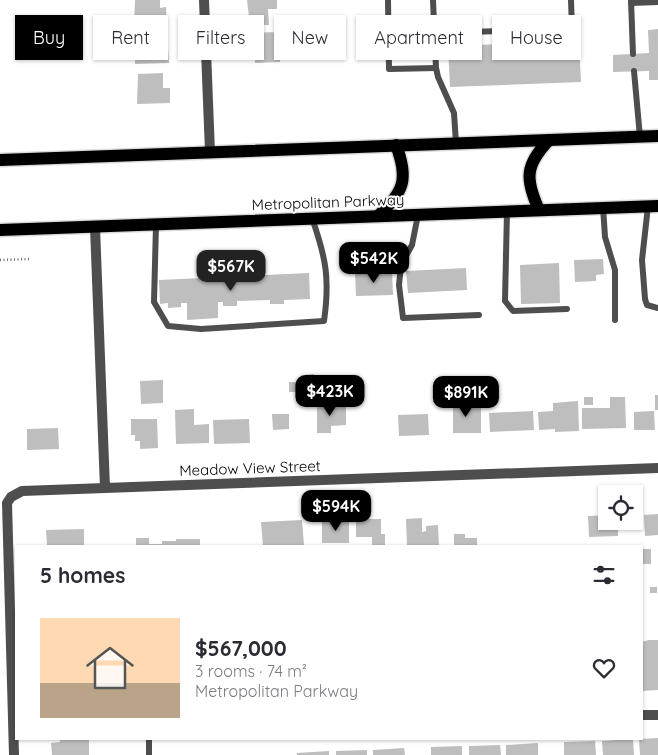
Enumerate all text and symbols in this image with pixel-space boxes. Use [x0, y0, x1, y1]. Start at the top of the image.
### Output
chip: Buy [15, 15, 83, 60]
chip: Rent [93, 15, 168, 60]
chip: Filters [178, 15, 264, 60]
chip: New [274, 15, 346, 60]
chip: Apartment [356, 15, 482, 60]
chip: House [492, 15, 581, 60]
street label: Metropolitan Parkway [251, 190, 405, 214]
pin: $542K [339, 242, 409, 284]
text: $542K [350, 248, 398, 268]
pin: $567K [196, 250, 266, 292]
text: $567K [208, 256, 254, 276]
pin: $423K [295, 374, 365, 417]
pin: $891K [431, 376, 501, 418]
text: $423K [306, 381, 354, 401]
text: $891K [444, 382, 488, 402]
street label: Meadow View Street [179, 456, 321, 480]
map controls [598, 485, 643, 530]
button: locate [598, 485, 643, 530]
pin: $594K [301, 490, 371, 532]
text: $594K [312, 496, 360, 516]
icon: filters [590, 561, 618, 589]
text: 5 homes [40, 562, 125, 588]
text: $567,000 [195, 635, 287, 661]
icon: home [80, 638, 140, 698]
icon: heart [590, 654, 618, 682]
text: 3 rooms · 74 m² [195, 661, 307, 681]
text: Metropolitan Parkway [195, 681, 358, 701]

